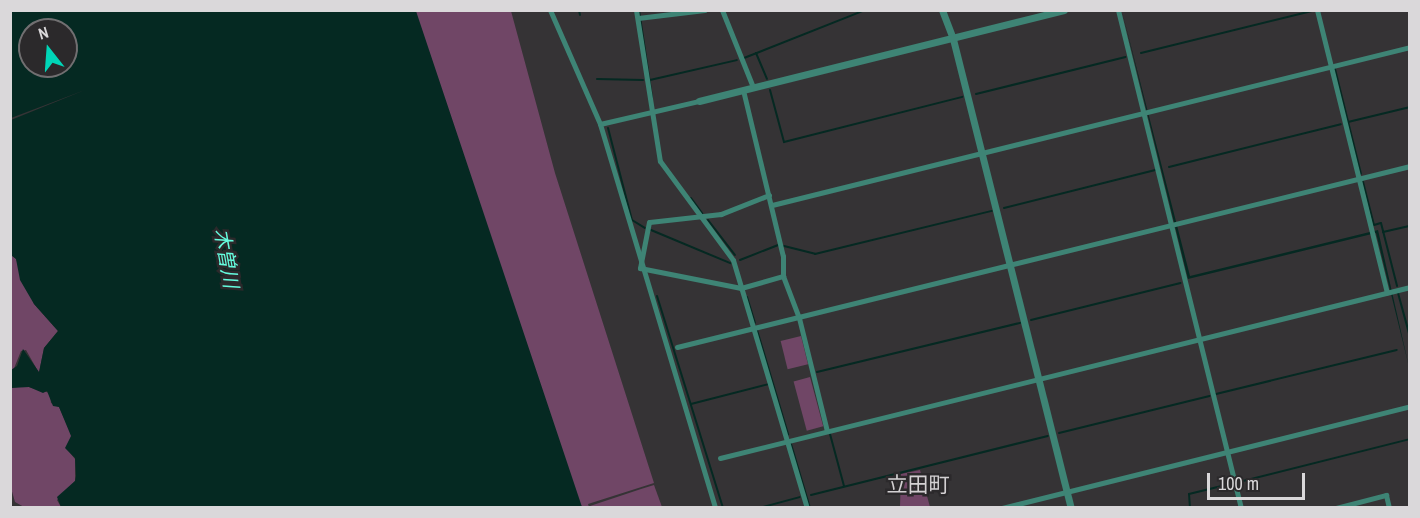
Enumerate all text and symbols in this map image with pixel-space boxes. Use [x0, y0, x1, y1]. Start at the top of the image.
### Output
north arrow [18, 18, 78, 78]
text: N [36, 21, 51, 45]
water label: 木曽川 [210, 226, 244, 290]
scale bar [1210, 461, 1308, 499]
text: 100 m [1218, 471, 1259, 496]
district label: 立田町 [887, 472, 949, 498]

